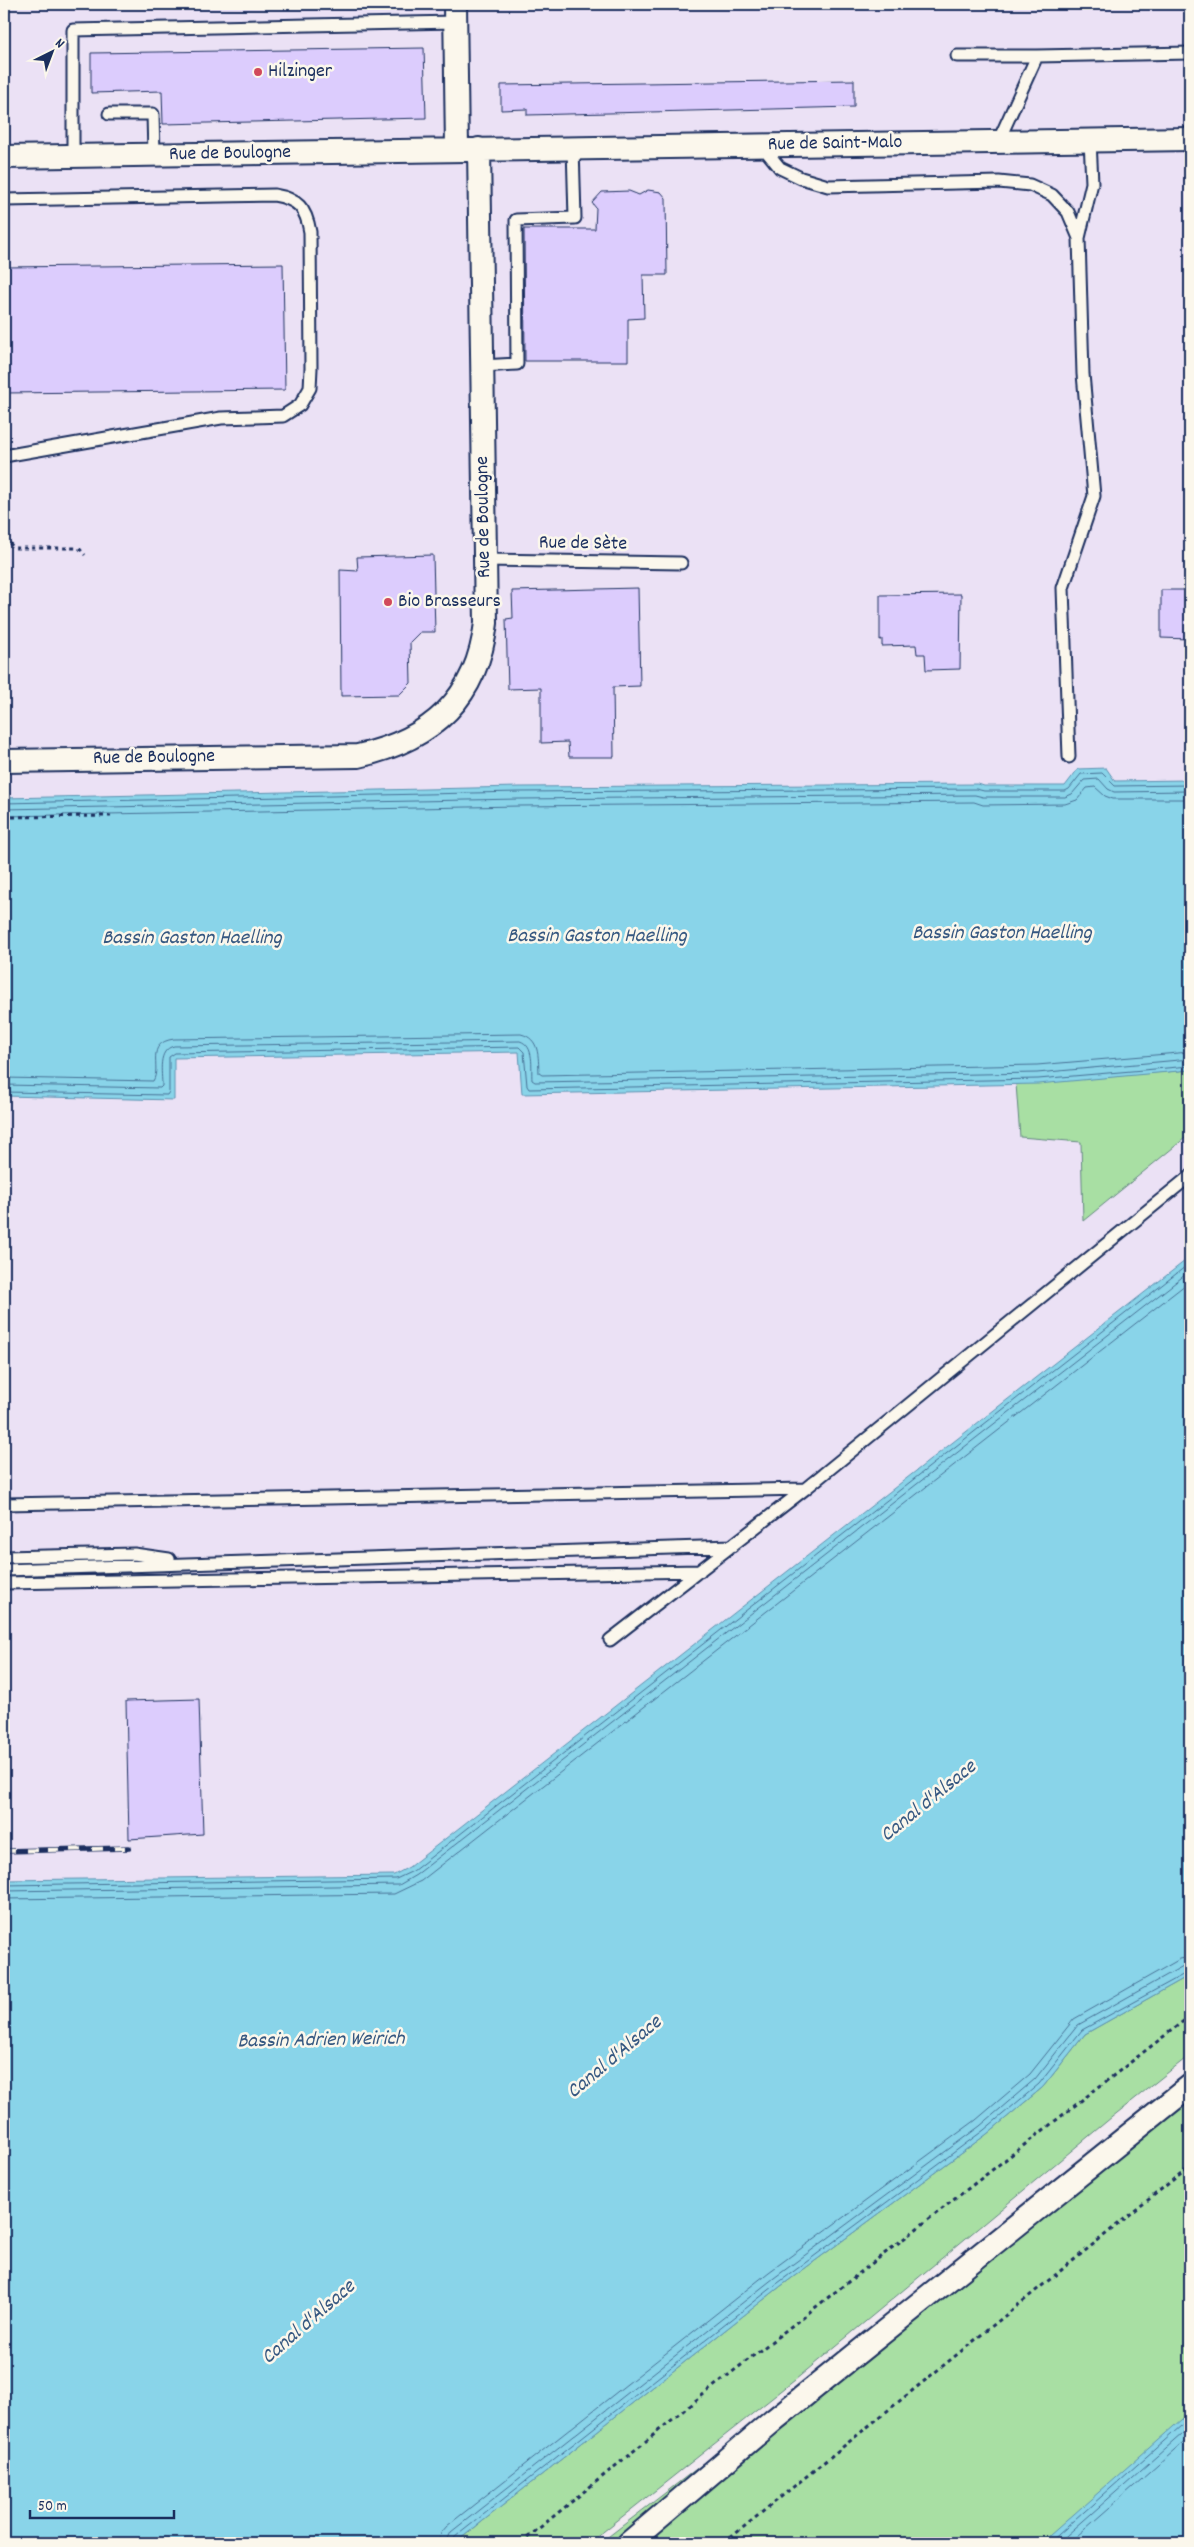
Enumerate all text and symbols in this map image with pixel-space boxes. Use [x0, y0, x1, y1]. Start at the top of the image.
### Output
north arrow [28, 28, 78, 78]
text: N [50, 34, 69, 54]
place label: Hilzinger [268, 58, 333, 86]
marker: Hilzinger [252, 66, 264, 78]
street label: Rue de Saint-Malo [767, 129, 903, 159]
street label: Rue de Boulogne [169, 139, 291, 169]
street label: Rue de Boulogne [469, 456, 499, 578]
street label: Rue de Sète [539, 529, 627, 559]
place label: Bio Brasseurs [398, 588, 501, 616]
marker: Bio Brasseurs [382, 596, 394, 608]
street label: Rue de Boulogne [93, 743, 215, 773]
water label: Bassin Gaston Haelling [912, 919, 1092, 949]
water label: Bassin Gaston Haelling [507, 922, 687, 952]
water label: Bassin Gaston Haelling [102, 924, 282, 954]
water label: Canal d'Alsace [874, 1753, 985, 1850]
water label: Canal d'Alsace [561, 2008, 671, 2107]
water label: Bassin Adrien Weirich [237, 2025, 406, 2057]
water label: Canal d'Alsace [255, 2272, 364, 2373]
scale bar [30, 2487, 174, 2519]
text: 50 m [38, 2496, 67, 2518]

